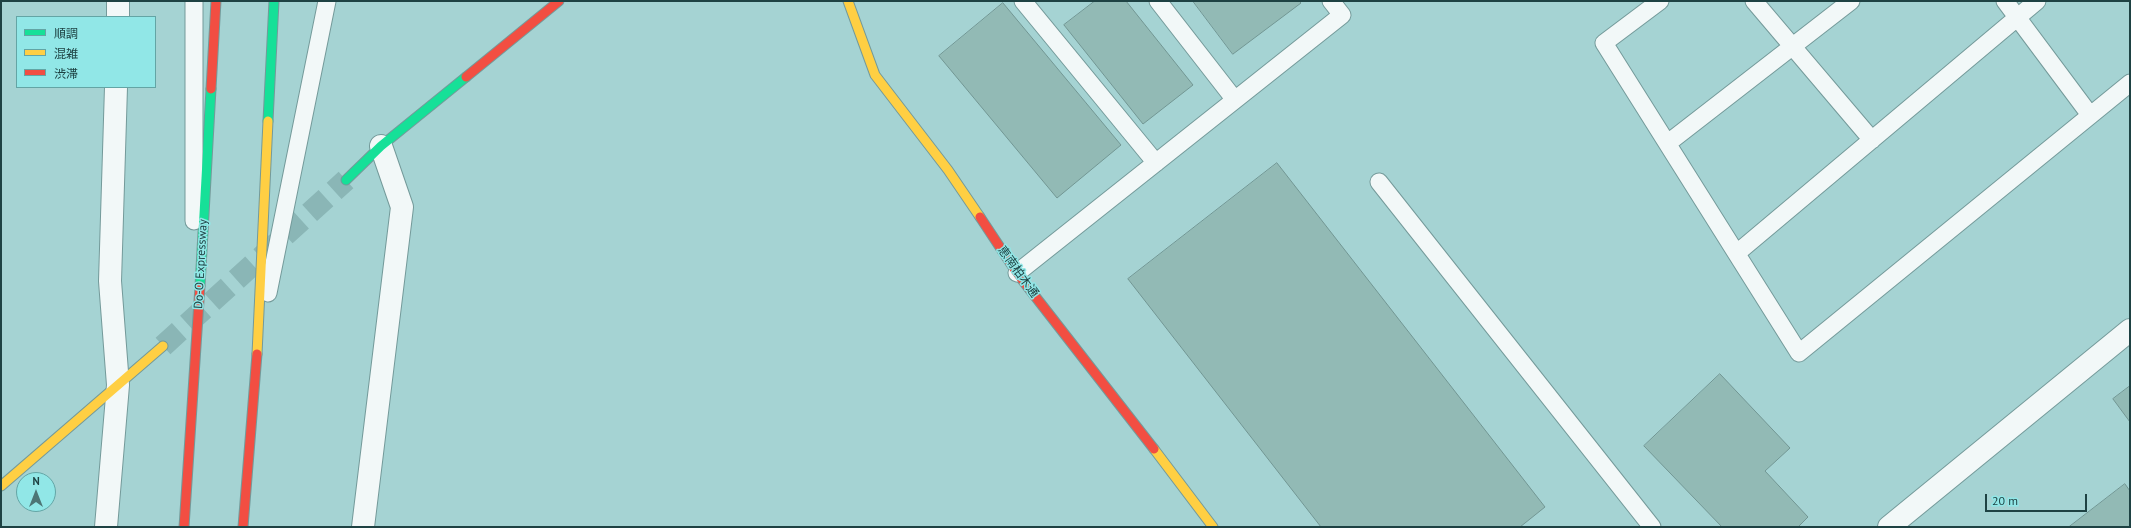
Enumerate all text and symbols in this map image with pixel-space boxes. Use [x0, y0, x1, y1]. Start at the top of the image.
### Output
legend [16, 16, 156, 88]
text: 順調 [54, 26, 78, 41]
text: 混雑 [54, 46, 78, 61]
text: 渋滞 [54, 66, 78, 81]
street label: Do-O Expressway [191, 219, 211, 309]
street label: 恵南柏木通 [995, 243, 1041, 301]
north arrow [16, 472, 56, 512]
text: N [32, 474, 40, 488]
scale bar [1987, 486, 2089, 512]
text: 20 m [1992, 493, 2018, 508]

